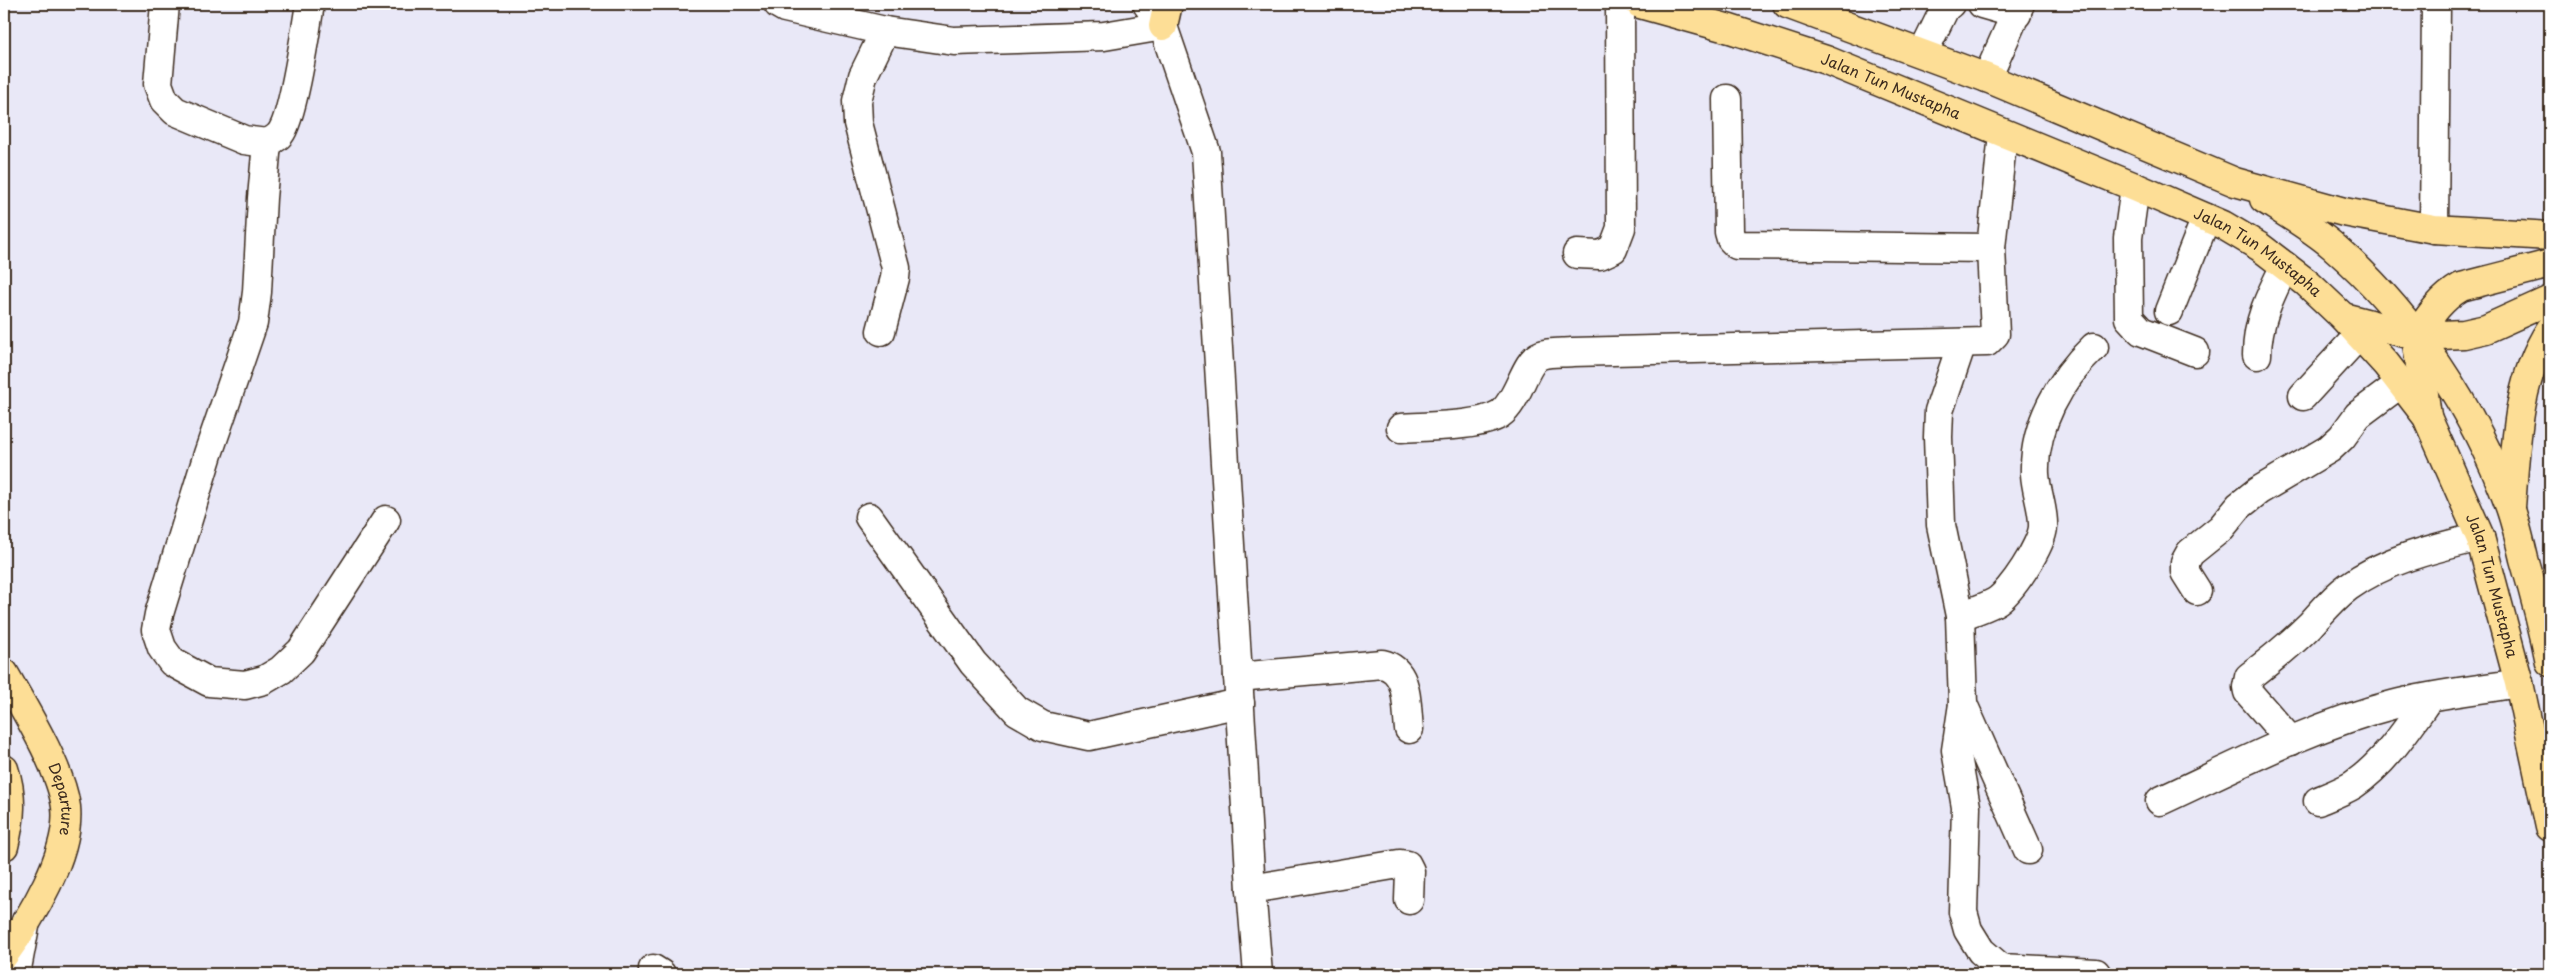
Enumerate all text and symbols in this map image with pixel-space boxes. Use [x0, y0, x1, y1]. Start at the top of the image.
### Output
street label: Jalan Tun Mustapha [1818, 46, 1965, 124]
street label: Jalan Tun Mustapha [2191, 201, 2328, 302]
street label: Jalan Tun Mustapha [2461, 509, 2525, 661]
street label: Departure [43, 759, 79, 838]

